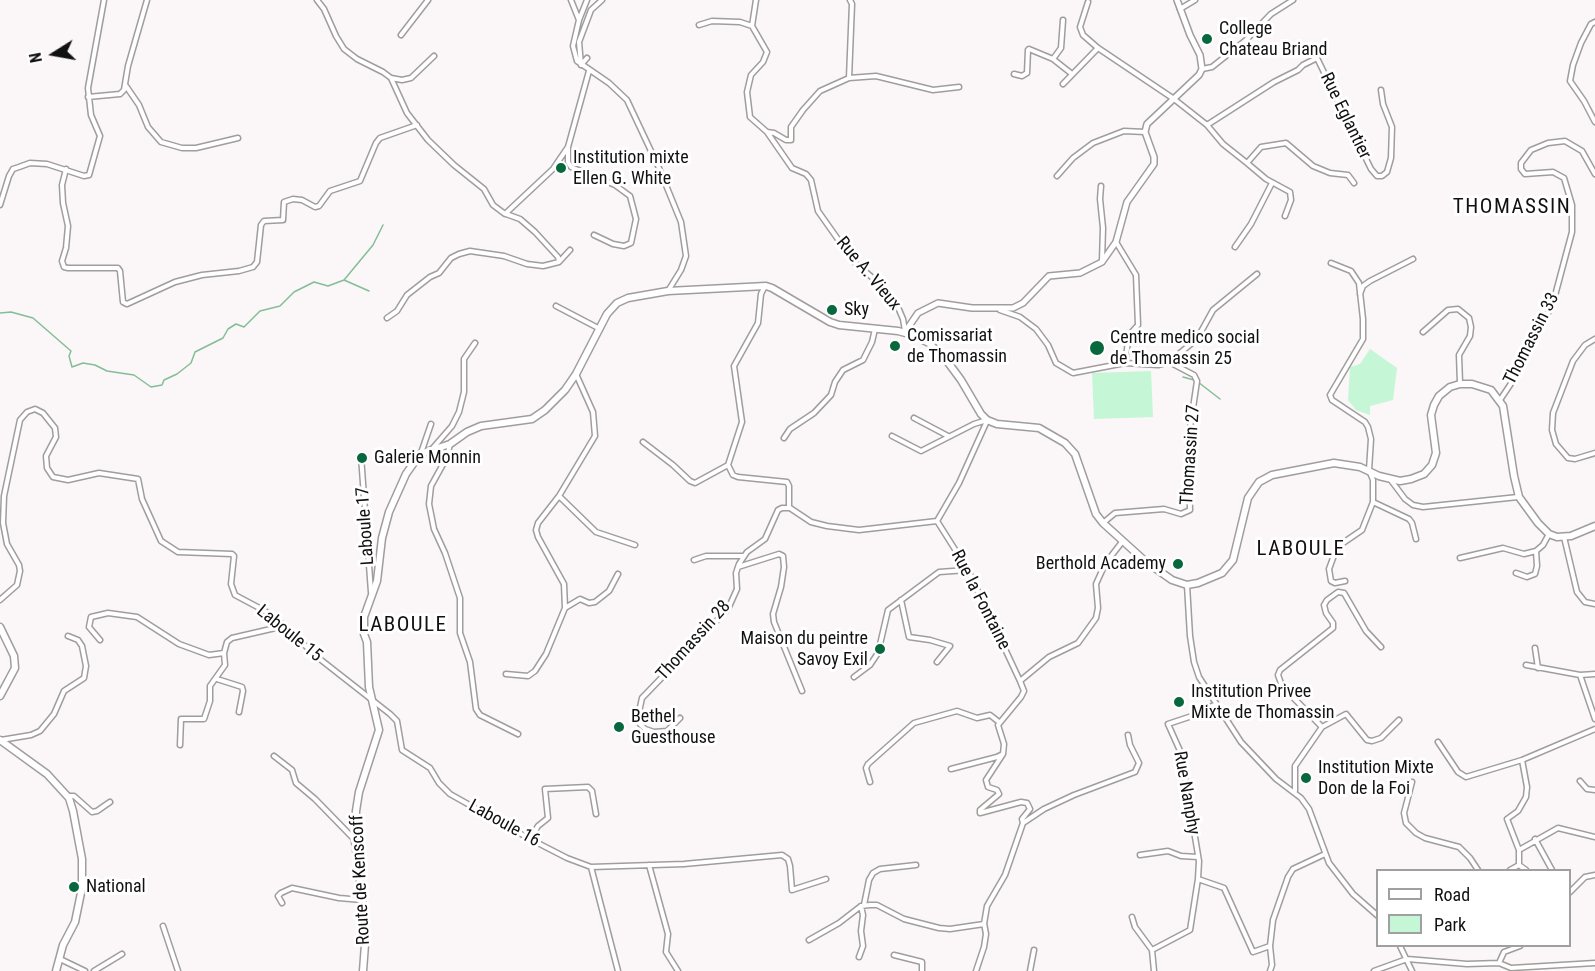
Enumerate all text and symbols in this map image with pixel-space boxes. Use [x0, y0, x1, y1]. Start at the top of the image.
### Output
place label: College Chateau Briand [1219, 18, 1327, 60]
north arrow [24, 24, 84, 84]
marker: College Chateau Briand [1200, 32, 1214, 46]
text: N [26, 51, 46, 64]
street label: Rue Eglantier [1315, 69, 1375, 163]
place label: Institution mixte Ellen G. White [573, 147, 689, 190]
marker: Institution mixte Ellen G. White [554, 161, 568, 175]
district label: THOMASSIN [1453, 195, 1571, 221]
street label: Rue A. Vieux [831, 233, 905, 315]
street label: Thomassin 33 [1500, 289, 1564, 389]
place label: Sky [844, 299, 869, 321]
marker: Sky [825, 303, 839, 317]
place label: Comissariat de Thomassin [907, 325, 1007, 368]
place label: Centre medico social de Thomassin 25 [1110, 327, 1260, 370]
marker: Comissariat de Thomassin [888, 339, 902, 353]
marker: Centre medico social de Thomassin 25 [1088, 339, 1106, 357]
street label: Thomassin 27 [1177, 404, 1205, 506]
place label: Galerie Monnin [374, 447, 481, 469]
marker: Galerie Monnin [355, 451, 369, 465]
street label: Laboule 17 [352, 486, 380, 566]
district label: LABOULE [1256, 537, 1346, 563]
street label: Rue la Fontaine [946, 546, 1014, 654]
place label: Berthold Academy [1036, 553, 1166, 575]
marker: Berthold Academy [1171, 557, 1185, 571]
street label: Thomassin 28 [652, 596, 736, 686]
street label: Laboule 15 [252, 601, 326, 667]
district label: LABOULE [358, 613, 448, 639]
place label: Maison du peintre Savoy Exil [741, 628, 868, 670]
marker: Maison du peintre Savoy Exil [873, 642, 887, 656]
place label: Institution Privee Mixte de Thomassin [1191, 681, 1335, 724]
marker: Institution Privee Mixte de Thomassin [1172, 695, 1186, 709]
place label: Bethel Guesthouse [631, 706, 715, 748]
marker: Bethel Guesthouse [612, 720, 626, 734]
street label: Rue Nanphy [1168, 750, 1204, 836]
place label: Institution Mixte Don de la Foi [1318, 757, 1434, 800]
marker: Institution Mixte Don de la Foi [1299, 771, 1313, 785]
street label: Laboule 16 [465, 796, 543, 852]
street label: Route de Kenscoff [347, 814, 375, 946]
legend [1376, 869, 1571, 947]
place label: National [86, 876, 146, 898]
marker: National [67, 880, 81, 894]
text: Road [1434, 884, 1470, 905]
text: Park [1434, 914, 1466, 935]

